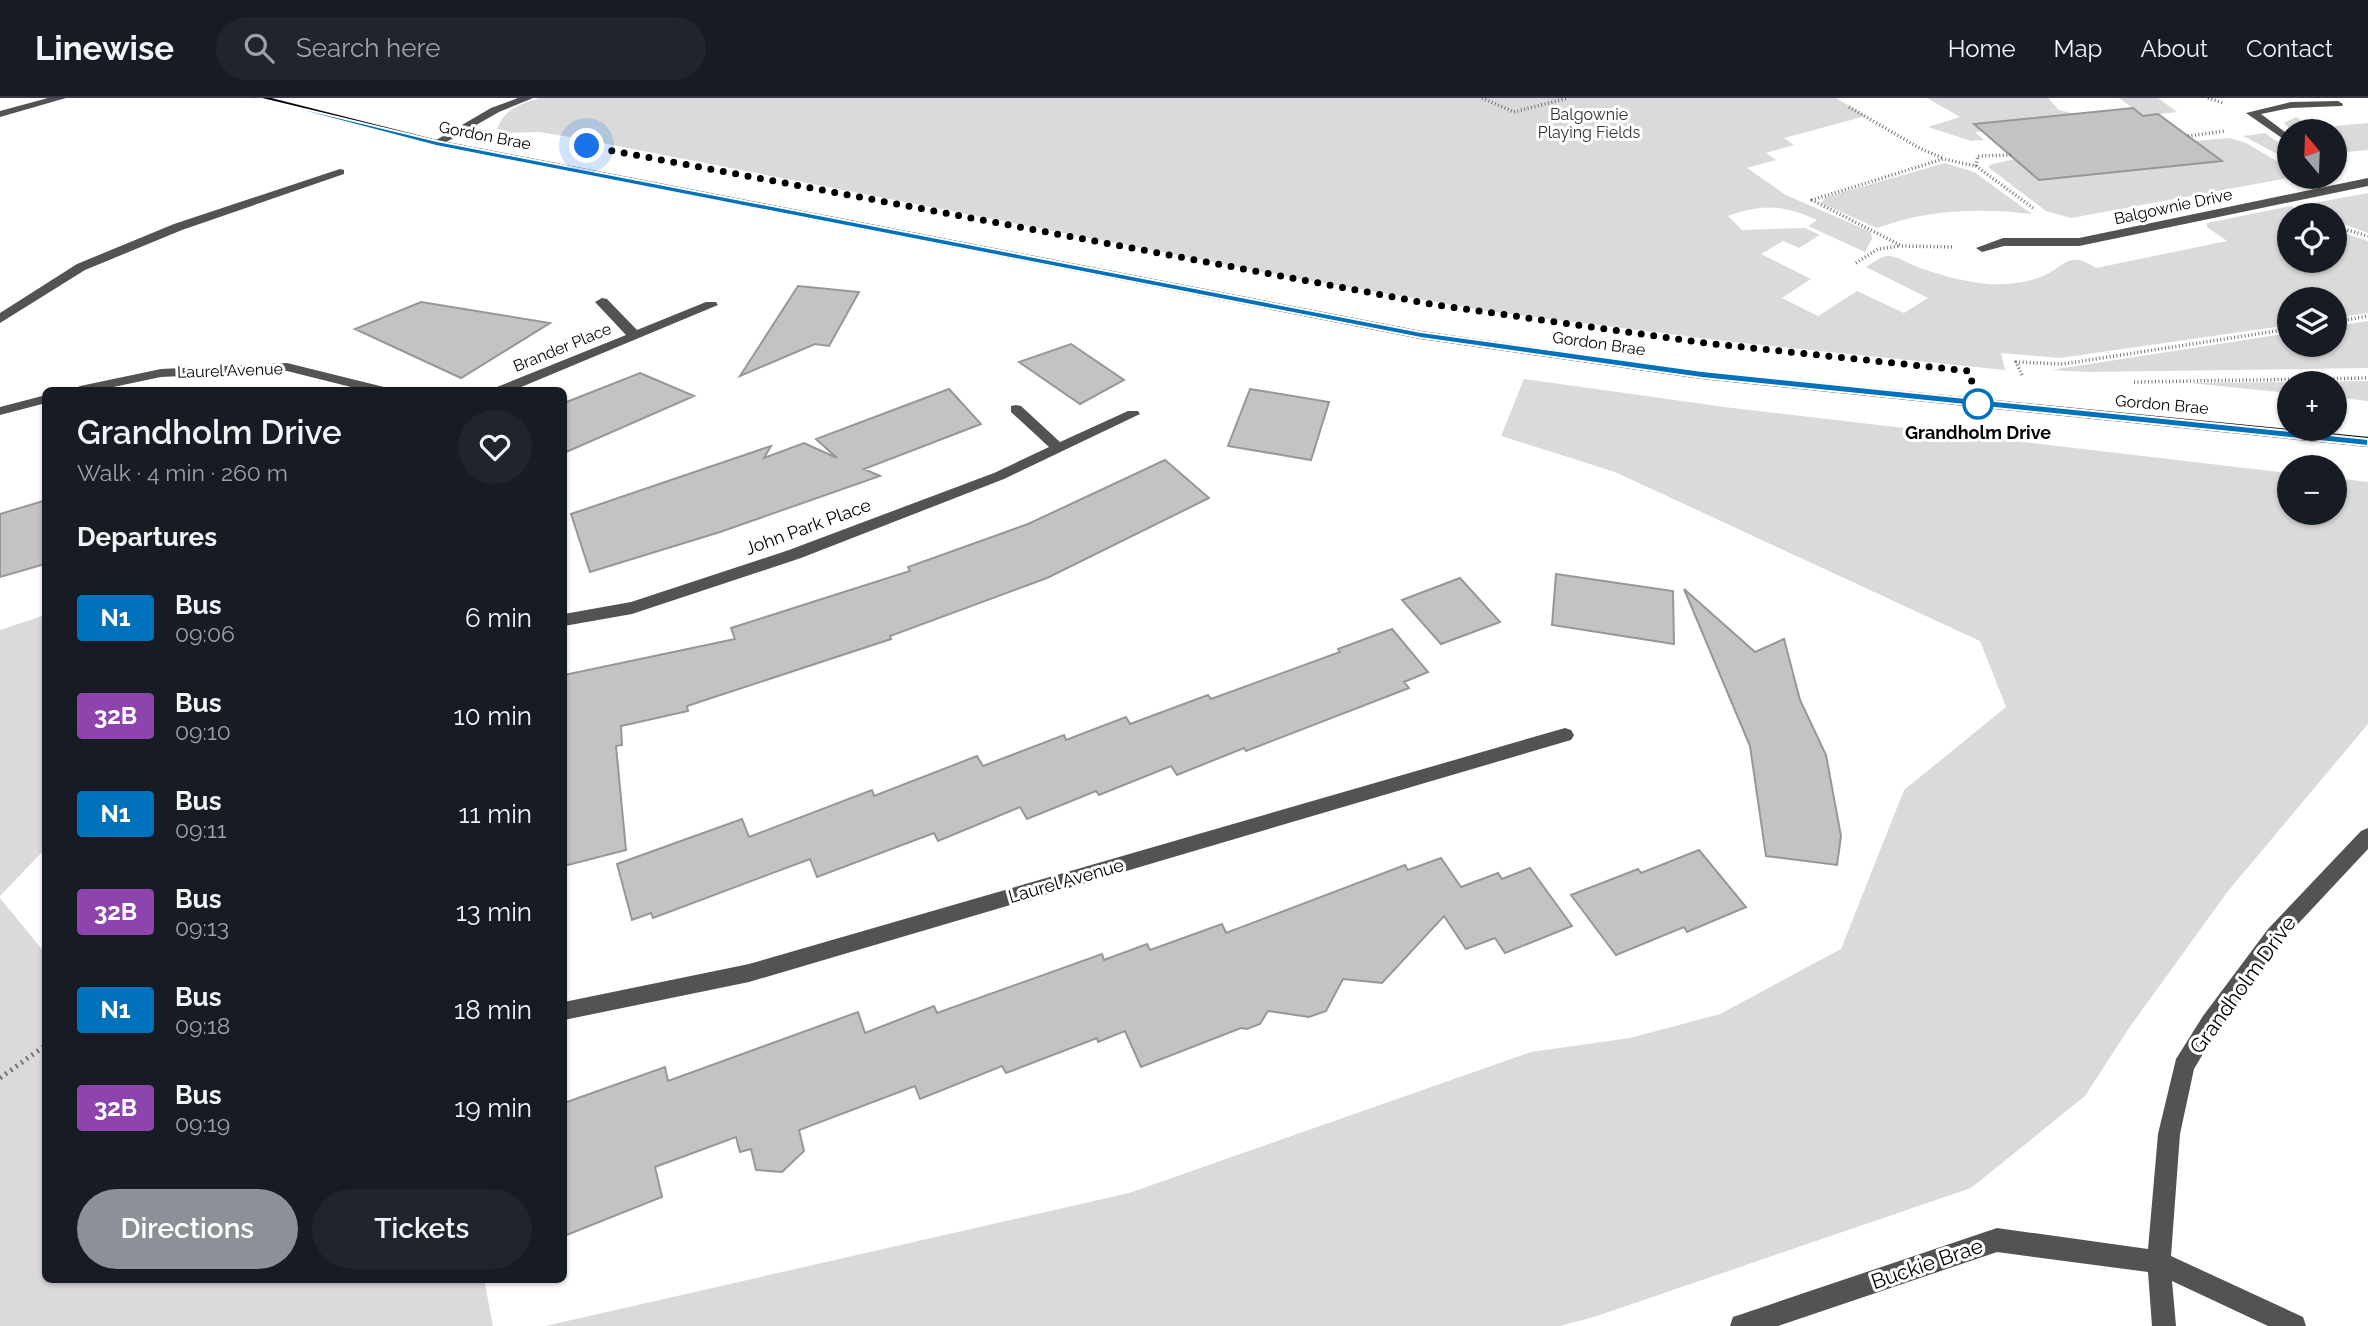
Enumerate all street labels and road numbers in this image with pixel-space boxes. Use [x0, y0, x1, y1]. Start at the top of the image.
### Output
street label: Gordon Brae [437, 117, 533, 154]
street label: Balgownie Drive [2112, 185, 2234, 228]
street label: Brander Place [510, 319, 614, 376]
street label: Gordon Brae [1551, 328, 1647, 359]
street label: Laurel Avenue [177, 359, 283, 382]
street label: Gordon Brae [2115, 391, 2209, 418]
street label: John Park Place [742, 494, 874, 559]
street label: Laurel Avenue [1006, 854, 1126, 907]
street label: Grandholm Drive [2184, 911, 2301, 1059]
street label: Buckie Brae [1868, 1233, 1986, 1294]

